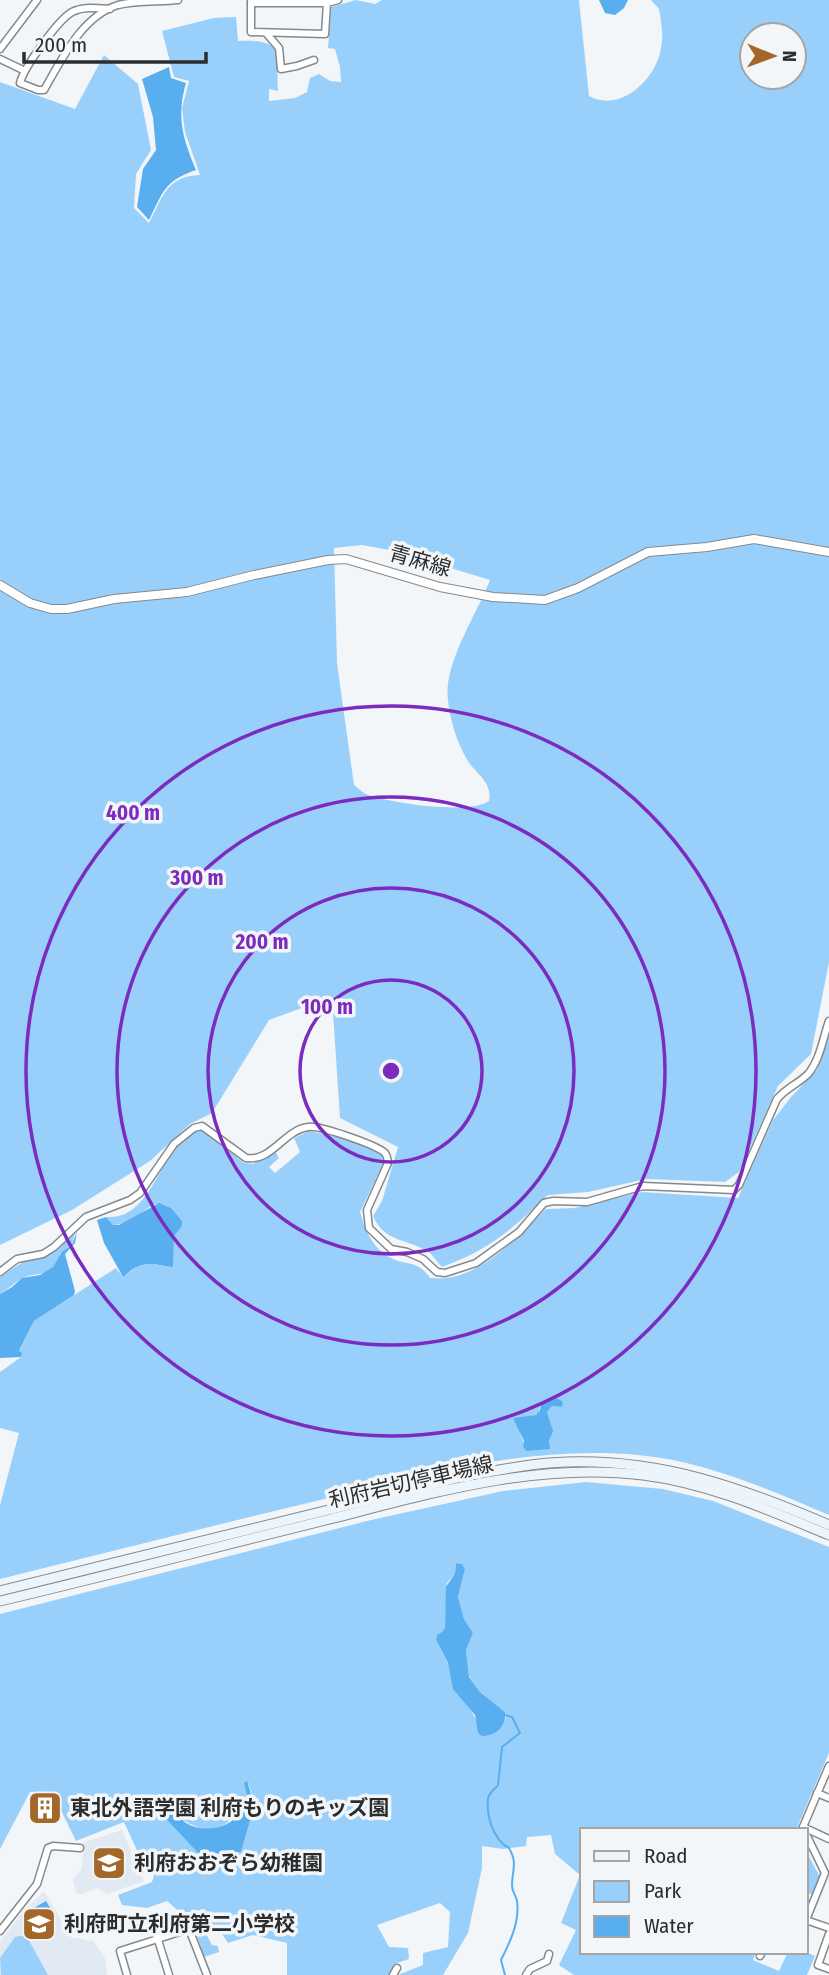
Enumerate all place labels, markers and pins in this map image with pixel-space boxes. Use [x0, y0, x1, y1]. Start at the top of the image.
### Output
centre of rings [379, 1059, 403, 1083]
building icon: 東北外語学園 利府もりのキッズ園 [26, 1789, 64, 1827]
place label: 東北外語学園 利府もりのキッズ園 [70, 1795, 389, 1821]
school or university icon: 利府おおぞら幼稚園 [90, 1844, 128, 1882]
place label: 利府おおぞら幼稚園 [134, 1850, 323, 1876]
school or university icon: 利府町立利府第二小学校 [20, 1905, 58, 1943]
place label: 利府町立利府第二小学校 [64, 1911, 295, 1937]

